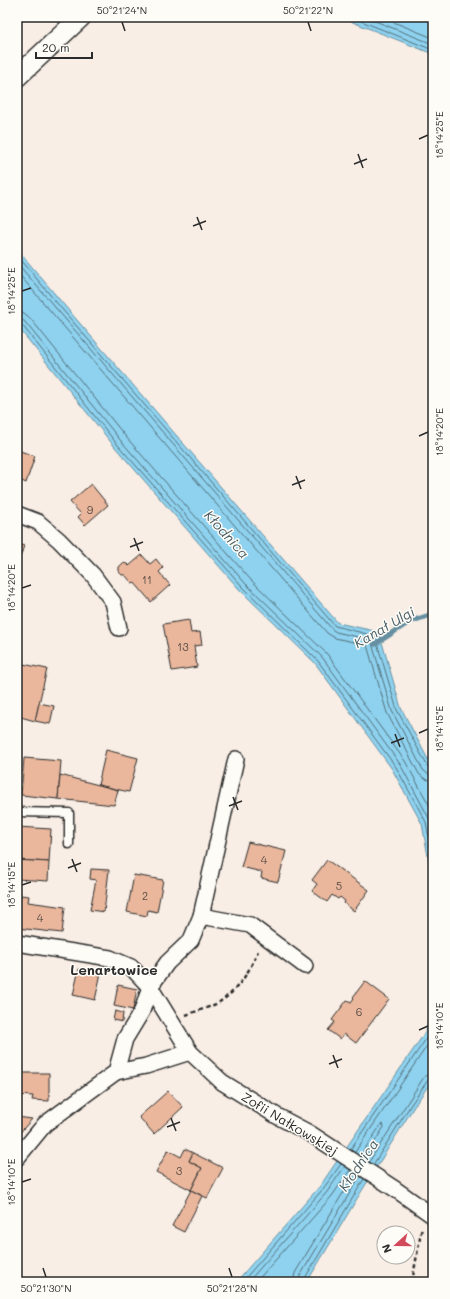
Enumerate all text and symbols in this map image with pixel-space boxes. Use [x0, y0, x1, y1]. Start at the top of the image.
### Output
text: 50°21'24"N [97, 3, 147, 17]
text: 50°21'22"N [283, 3, 333, 17]
scale bar [36, 34, 92, 60]
text: 20 m [42, 39, 70, 55]
text: 18°14'25"E [432, 111, 446, 159]
text: 18°14'25"E [4, 267, 18, 315]
text: 18°14'20"E [432, 408, 446, 456]
house number: 9 [87, 502, 94, 517]
water label: Kłodnica [200, 506, 254, 562]
text: 18°14'20"E [4, 564, 18, 612]
house number: 11 [142, 572, 152, 587]
water label: Kanał Ulgi [350, 601, 419, 652]
house number: 13 [177, 639, 189, 654]
text: 18°14'15"E [432, 705, 446, 752]
house number: 4 [261, 852, 268, 867]
text: 18°14'15"E [4, 861, 18, 908]
house number: 5 [336, 878, 342, 893]
house number: 2 [142, 888, 148, 903]
house number: 4 [37, 910, 44, 925]
district label: Lenartowice [70, 960, 158, 979]
text: 18°14'10"E [432, 1002, 446, 1049]
house number: 6 [356, 1004, 362, 1019]
street label: Zofii Nałkowskiej [239, 1087, 341, 1159]
water label: Kłodnica [334, 1135, 382, 1195]
text: 18°14'10"E [4, 1158, 18, 1205]
house number: 3 [176, 1163, 183, 1178]
north arrow [376, 1225, 416, 1265]
text: N [378, 1242, 395, 1255]
text: 50°21'30"N [20, 1281, 72, 1295]
text: 50°21'28"N [207, 1281, 257, 1295]

